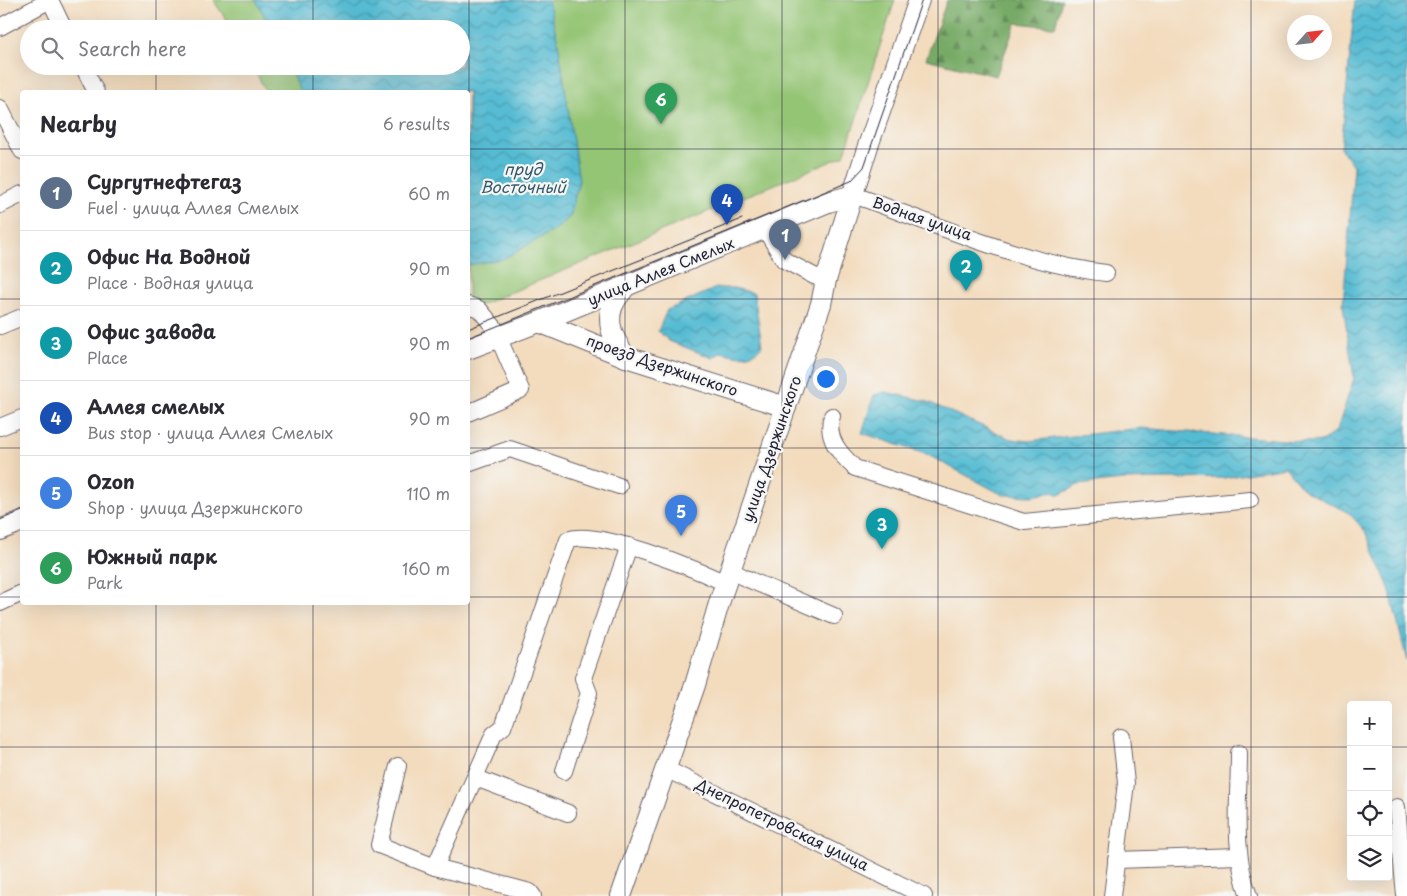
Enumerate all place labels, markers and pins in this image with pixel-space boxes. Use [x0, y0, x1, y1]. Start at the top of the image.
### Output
pin: 6 [645, 83, 677, 124]
pin: 4 [711, 184, 743, 225]
pin: 1 [769, 219, 801, 260]
pin: 2 [950, 250, 982, 291]
pin: 5 [665, 495, 697, 536]
pin: 3 [866, 508, 898, 549]

